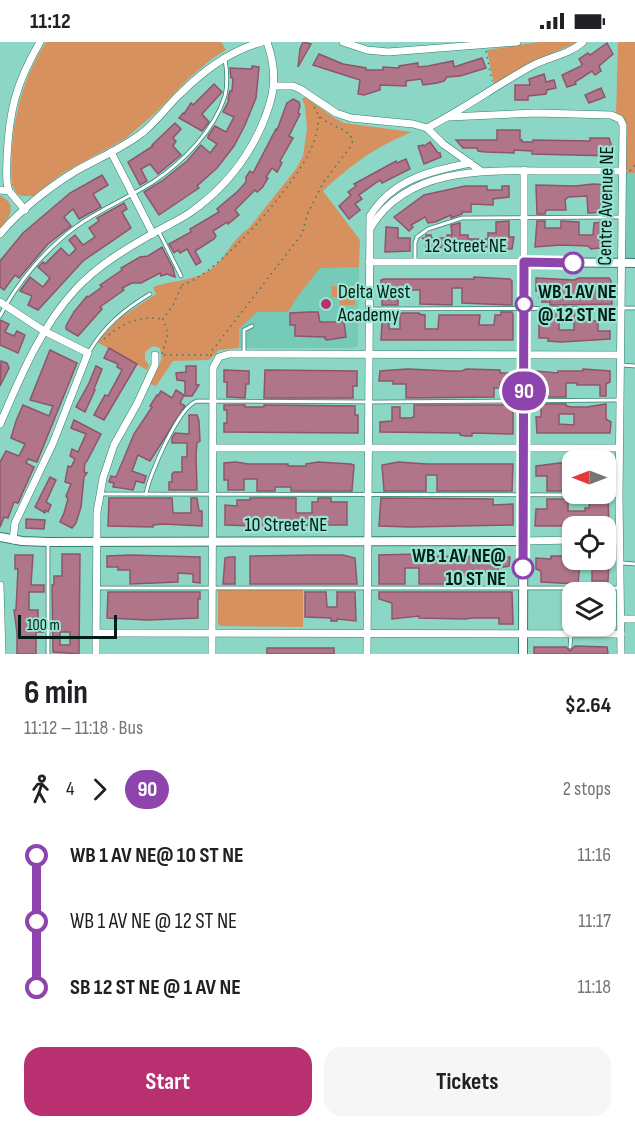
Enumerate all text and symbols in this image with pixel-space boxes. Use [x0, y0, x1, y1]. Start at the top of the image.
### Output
text: 11:12 [30, 8, 71, 35]
street label: Centre Avenue NE [593, 146, 619, 266]
street label: 12 Street NE [425, 234, 507, 258]
unlabelled marker [562, 252, 584, 274]
place label: Delta West Academy [337, 280, 410, 327]
place label: WB 1 AV NE @ 12 ST NE [538, 280, 617, 327]
marker: WB 1 AV NE @ 12 ST NE [515, 295, 533, 313]
marker: Delta West Academy [319, 297, 333, 311]
line badge: 90 [497, 372, 551, 410]
text: 90 [514, 379, 534, 404]
north arrow [562, 450, 616, 504]
map controls [562, 450, 616, 636]
street label: 10 Street NE [245, 513, 327, 537]
button: locate [562, 516, 616, 570]
place label: WB 1 AV NE@ 10 ST NE [412, 544, 506, 591]
marker: WB 1 AV NE@ 10 ST NE [512, 557, 534, 579]
button: layers [562, 582, 616, 636]
scale bar [18, 612, 117, 640]
text: 100 m [27, 616, 60, 635]
text: 6 min [24, 673, 88, 713]
text: $2.64 [565, 692, 611, 719]
text: 11:12 – 11:18 · Bus [24, 716, 143, 740]
icon: walk [24, 773, 57, 806]
icon: forward [83, 773, 116, 806]
text: 4 [66, 777, 74, 801]
text: 90 [137, 777, 157, 802]
text: 2 stops [563, 777, 611, 801]
text: WB 1 AV NE@ 10 ST NE [70, 842, 243, 869]
text: 11:16 [577, 843, 611, 867]
text: WB 1 AV NE @ 12 ST NE [70, 908, 237, 935]
text: 11:17 [578, 909, 611, 933]
text: SB 12 ST NE @ 1 AV NE [70, 974, 241, 1001]
text: 11:18 [577, 975, 611, 999]
button: Start [24, 1047, 312, 1116]
button: Tickets [324, 1047, 611, 1116]

